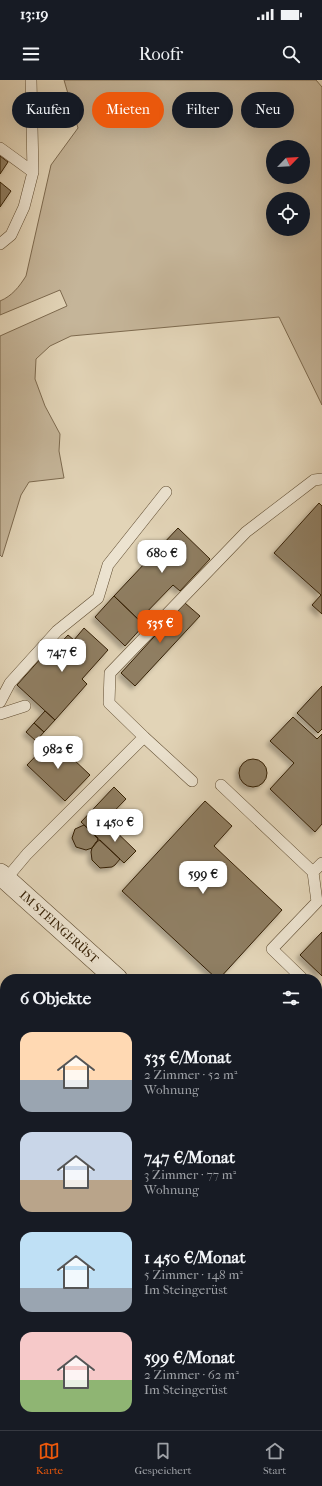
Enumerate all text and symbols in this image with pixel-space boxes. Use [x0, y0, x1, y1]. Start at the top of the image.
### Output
text: 13:19 [20, 5, 48, 23]
icon: menu [20, 43, 42, 65]
icon: search [280, 43, 302, 65]
text: Roofr [139, 44, 183, 65]
chip: Kaufen [12, 92, 84, 128]
chip: Mieten [92, 92, 164, 128]
chip: Filter [172, 92, 233, 128]
chip: Neu [241, 92, 294, 128]
north arrow [266, 140, 310, 184]
map controls [266, 140, 310, 236]
button: locate [266, 192, 310, 236]
pin: 680 € [134, 540, 190, 574]
text: 680 € [146, 545, 178, 560]
pin: 535 € [132, 610, 188, 644]
text: 535 € [146, 615, 174, 630]
pin: 747 € [34, 639, 90, 673]
text: 747 € [47, 644, 77, 659]
pin: 982 € [30, 736, 86, 770]
text: 982 € [43, 741, 73, 756]
pin: 1 450 € [78, 809, 152, 843]
text: 1 450 € [96, 814, 134, 829]
pin: 599 € [175, 861, 231, 895]
text: 599 € [188, 866, 218, 881]
street label: IM STEINGERÜST [17, 887, 103, 967]
icon: filters [280, 987, 302, 1009]
text: 6 Objekte [20, 988, 91, 1008]
text: 535 €/Monat [144, 1047, 231, 1067]
icon: home [52, 1048, 100, 1096]
text: 2 Zimmer · 52 m² [144, 1067, 237, 1082]
text: Wohnung [144, 1082, 199, 1097]
text: 747 €/Monat [144, 1147, 235, 1167]
icon: home [52, 1148, 100, 1196]
text: 3 Zimmer · 77 m² [144, 1167, 236, 1182]
text: Wohnung [144, 1182, 199, 1197]
text: 1 450 €/Monat [144, 1247, 246, 1267]
icon: home [52, 1248, 100, 1296]
text: 5 Zimmer · 148 m² [144, 1267, 243, 1282]
text: Im Steingerüst [144, 1282, 228, 1297]
text: 599 €/Monat [144, 1347, 235, 1367]
icon: home [52, 1348, 100, 1396]
text: 2 Zimmer · 62 m² [144, 1367, 239, 1382]
text: Im Steingerüst [144, 1382, 228, 1397]
tab: Karte [36, 1440, 63, 1477]
tab: Gespeichert [135, 1440, 191, 1477]
tab: Start [263, 1440, 286, 1477]

